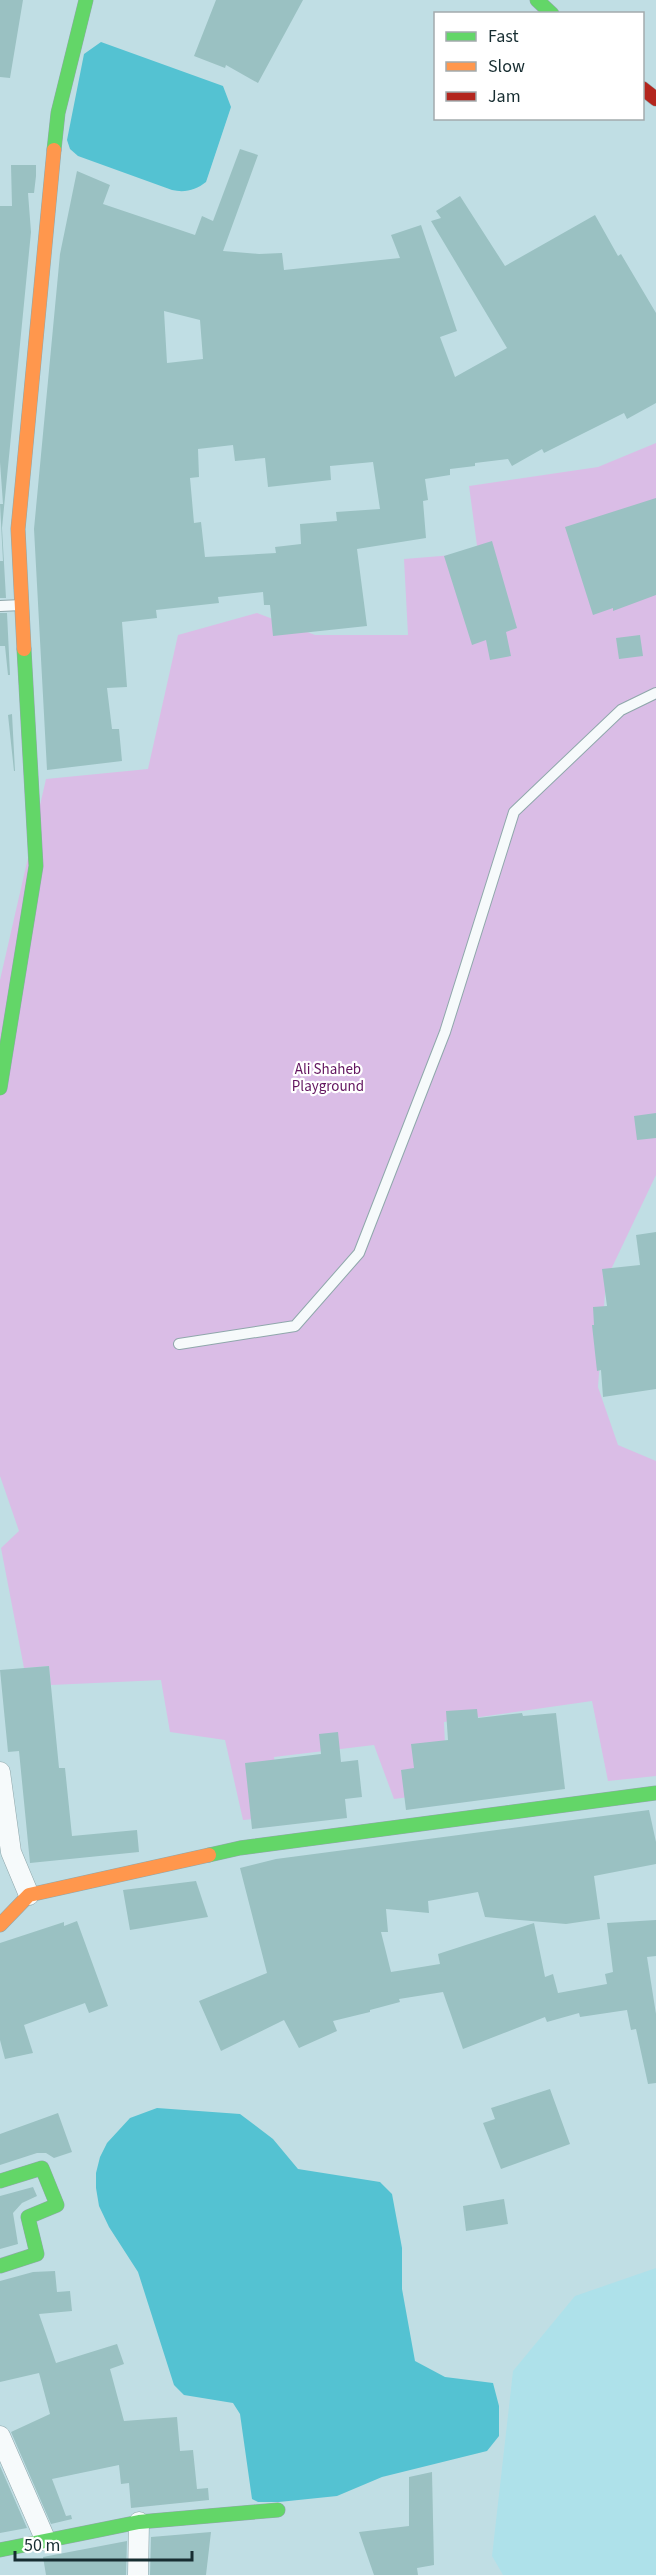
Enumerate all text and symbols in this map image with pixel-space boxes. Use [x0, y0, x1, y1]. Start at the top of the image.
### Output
legend [434, 12, 644, 120]
text: Fast [488, 24, 519, 49]
text: Slow [488, 54, 525, 79]
text: Jam [488, 84, 521, 109]
park label: Ali Shaheb Playground [292, 1059, 364, 1097]
scale bar [15, 2524, 192, 2562]
text: 50 m [24, 2533, 60, 2558]

